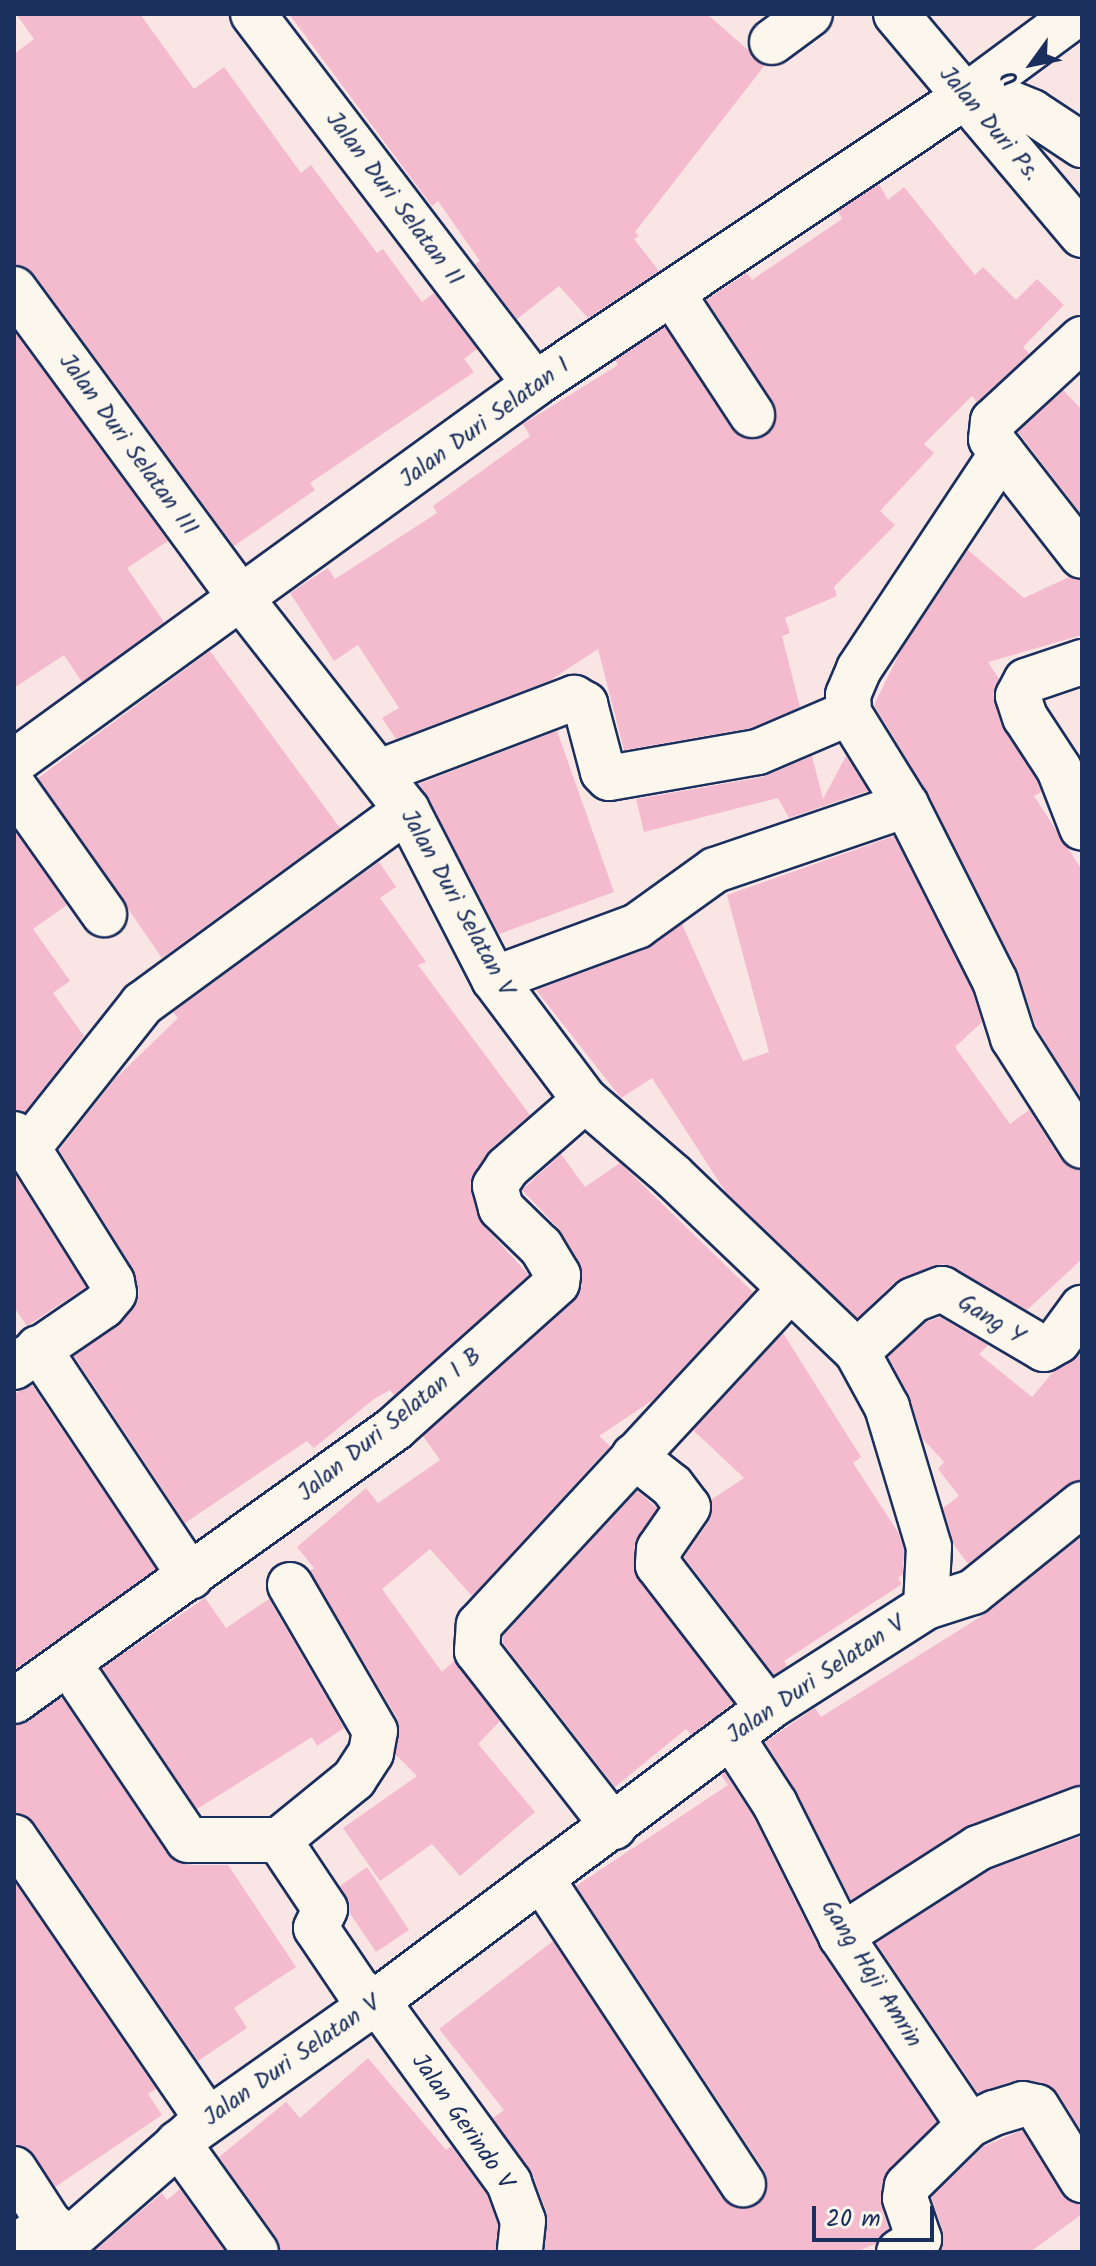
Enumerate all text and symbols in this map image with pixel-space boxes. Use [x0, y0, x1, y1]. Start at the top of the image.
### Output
north arrow [992, 24, 1072, 104]
street label: Jalan Duri Ps. [933, 61, 1045, 187]
text: U [993, 62, 1030, 92]
street label: Jalan Duri Selatan II [319, 106, 469, 292]
street label: Jalan Duri Selatan III [52, 348, 204, 542]
street label: Jalan Duri Selatan I [394, 352, 576, 494]
street label: Jalan Duri Selatan V [394, 805, 520, 1001]
street label: Gang Y [952, 1288, 1030, 1352]
street label: Jalan Duri Selatan I B [292, 1342, 488, 1508]
street label: Jalan Duri Selatan V [721, 1610, 911, 1750]
street label: Gang Haji Amrin [814, 1895, 928, 2053]
street label: Jalan Duri Selatan V [198, 1989, 386, 2133]
street label: Jalan Gerindo V [405, 2049, 519, 2195]
scale bar [816, 2190, 938, 2240]
text: 20 m [826, 2200, 881, 2239]

